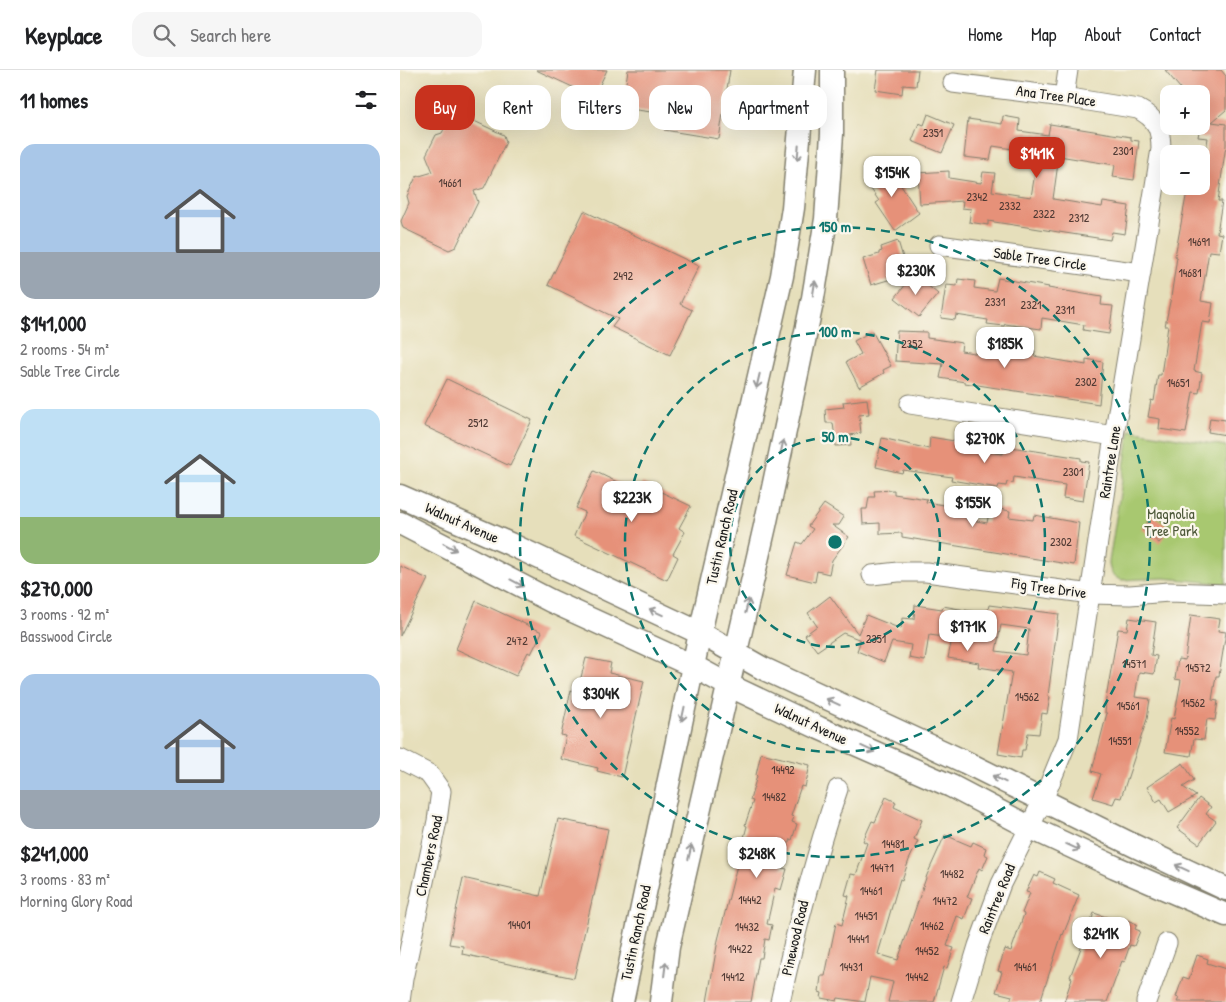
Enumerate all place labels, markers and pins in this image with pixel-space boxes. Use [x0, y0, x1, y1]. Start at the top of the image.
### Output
pin: $141K [1002, 136, 1072, 179]
pin: $154K [857, 156, 927, 198]
pin: $230K [881, 254, 951, 296]
pin: $185K [970, 326, 1040, 369]
pin: $270K [950, 422, 1020, 464]
pin: $223K [597, 480, 667, 523]
pin: $155K [938, 486, 1008, 528]
centre of rings [826, 533, 844, 551]
pin: $171K [933, 610, 1003, 652]
pin: $304K [566, 676, 636, 719]
pin: $248K [722, 836, 792, 879]
pin: $241K [1066, 916, 1136, 959]

